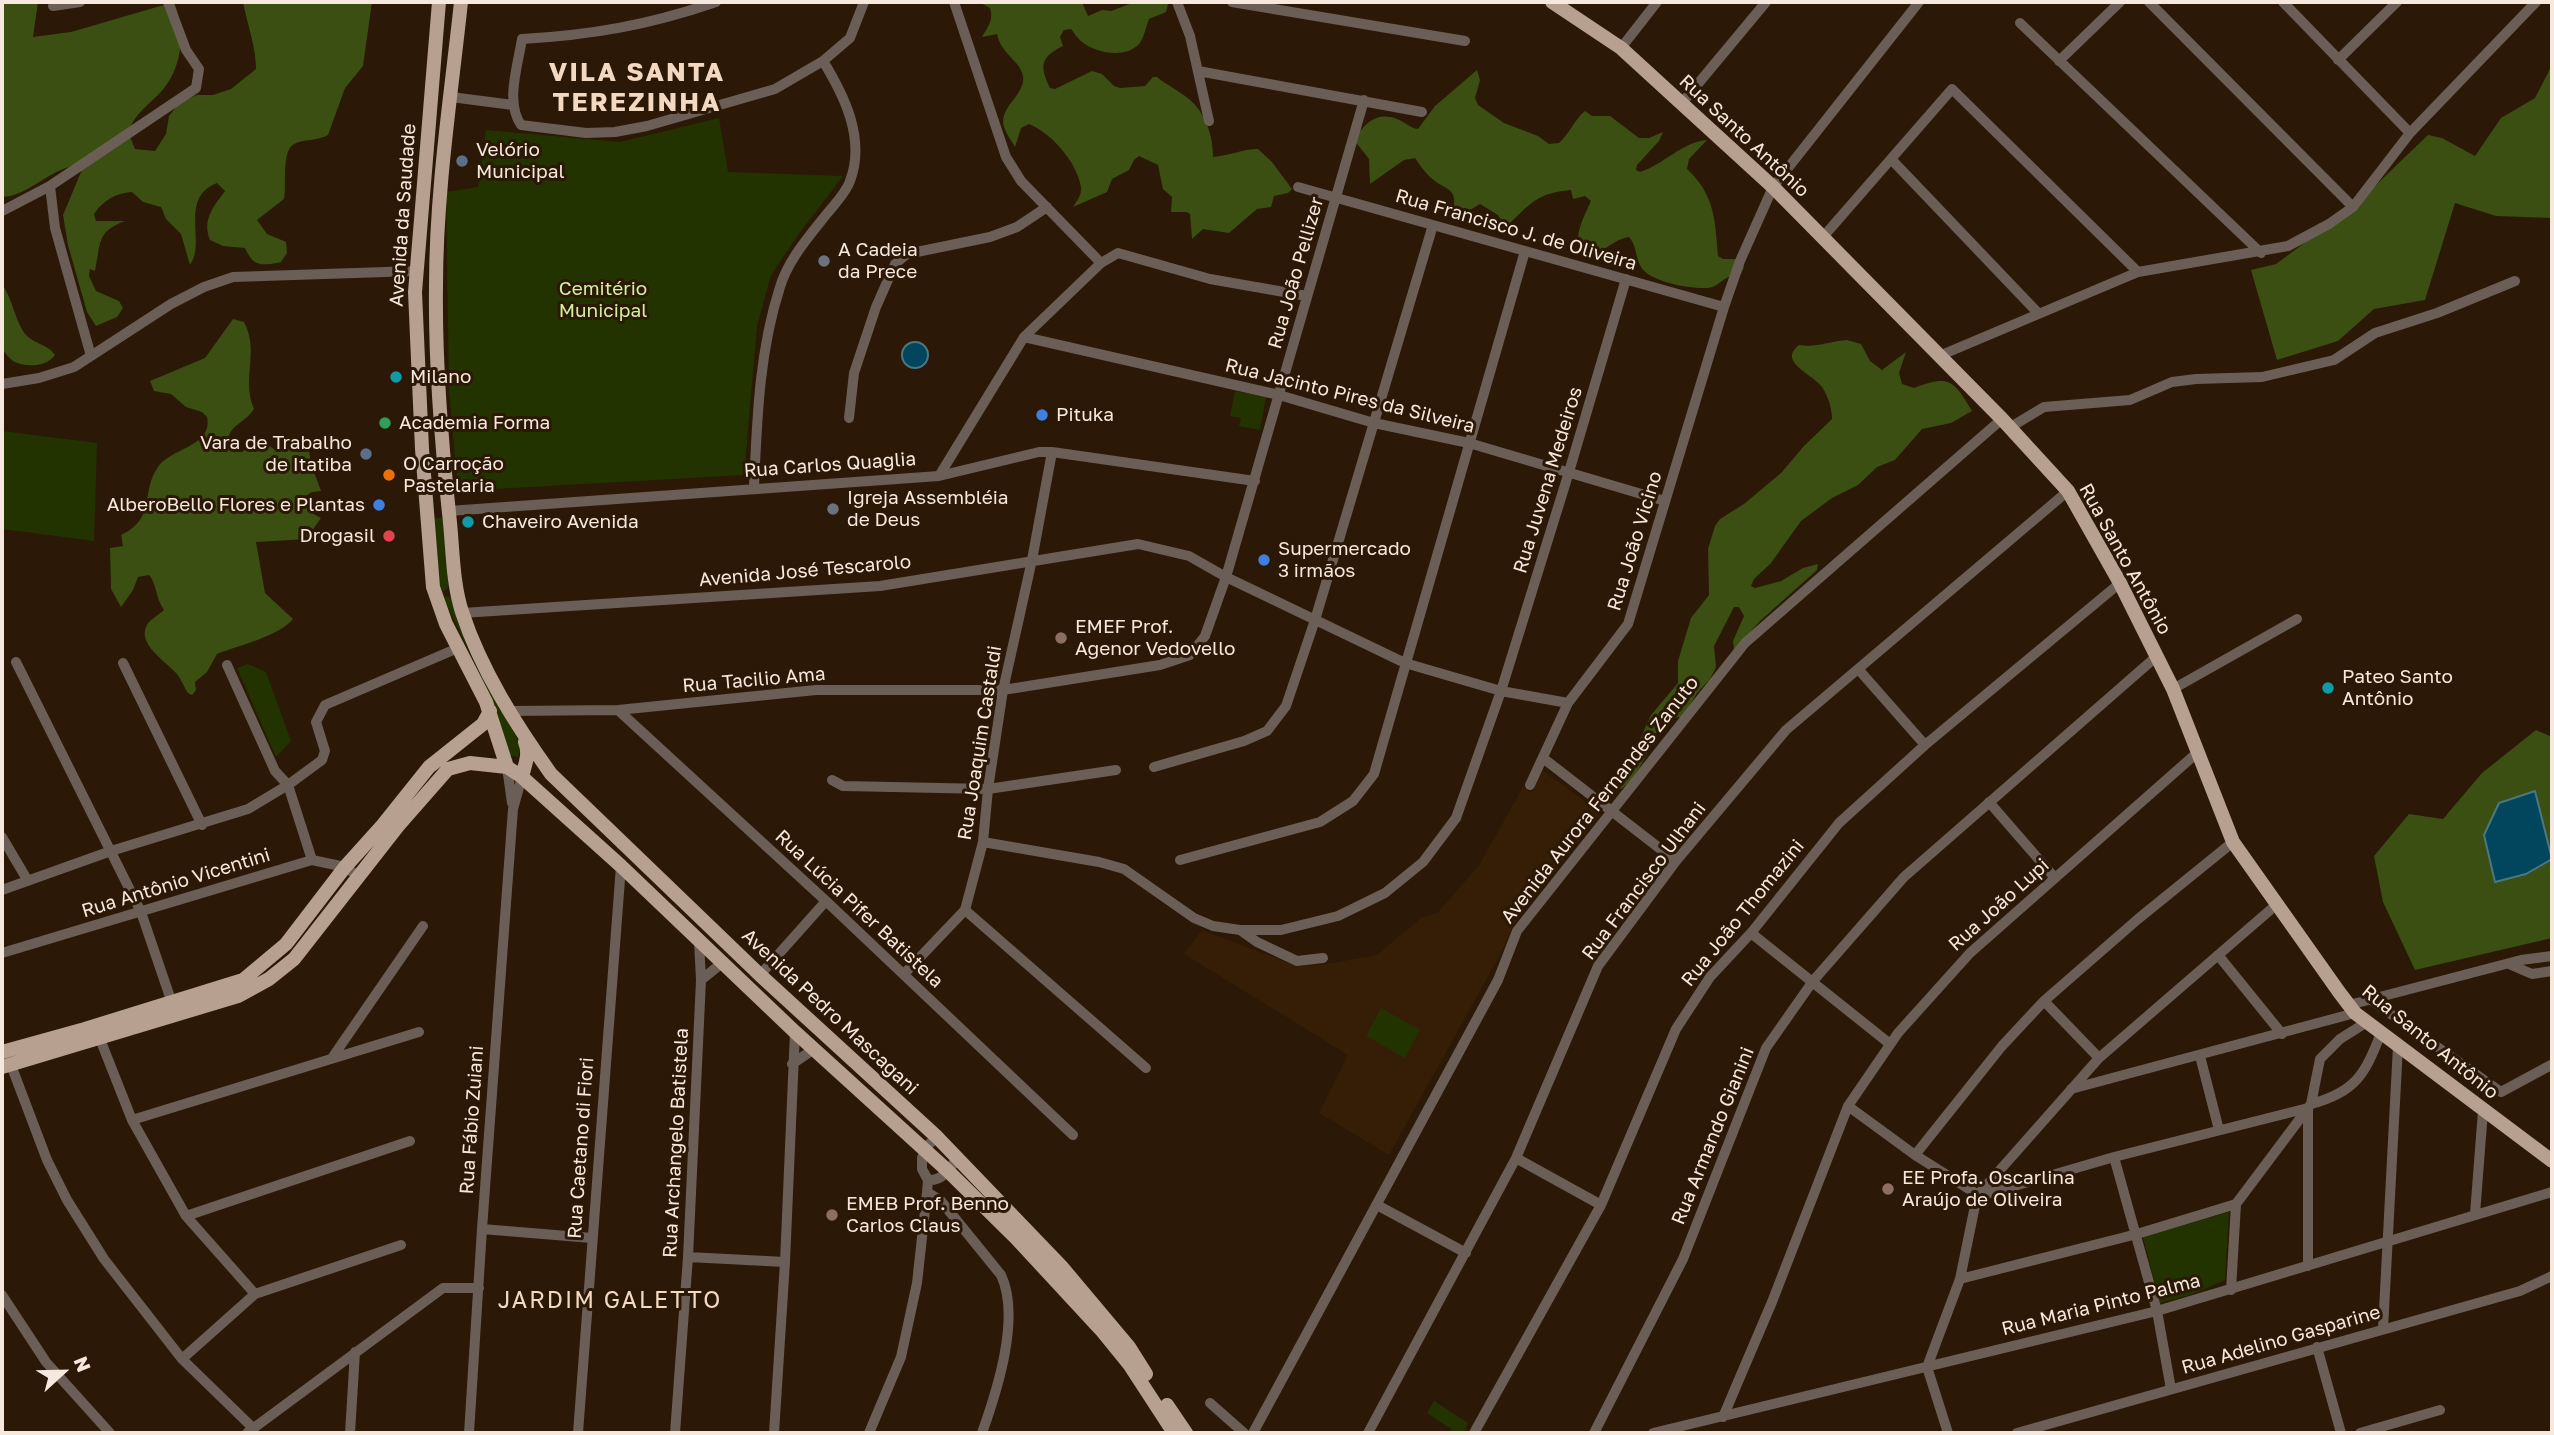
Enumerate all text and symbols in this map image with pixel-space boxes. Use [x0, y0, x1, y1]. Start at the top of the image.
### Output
district label: VILA SANTA TEREZINHA [550, 57, 724, 119]
street label: Rua Santo Antônio [1674, 70, 1814, 202]
street label: Avenida da Saudade [385, 123, 421, 307]
place label: Velório Municipal [476, 139, 565, 183]
marker: Velório Municipal [454, 153, 470, 169]
street label: Rua Francisco J. de Oliveira [1393, 185, 1639, 275]
street label: Rua João Pellizer [1263, 194, 1329, 352]
place label: A Cadeia da Prece [838, 239, 918, 283]
marker: A Cadeia da Prece [816, 253, 832, 269]
park label: Cemitério Municipal [559, 278, 647, 322]
street label: Rua Jacinto Pires da Silveira [1223, 354, 1477, 438]
place label: Milano [410, 366, 471, 388]
marker: Milano [388, 369, 404, 385]
street label: Rua Juvena Medeiros [1509, 384, 1587, 576]
place label: Pituka [1056, 404, 1114, 426]
marker: Pituka [1034, 407, 1050, 423]
place label: Academia Forma [399, 412, 550, 434]
marker: Academia Forma [377, 415, 393, 431]
place label: Vara de Trabalho de Itatiba [200, 432, 352, 476]
marker: Vara de Trabalho de Itatiba [358, 446, 374, 462]
street label: Rua Carlos Quaglia [743, 448, 917, 482]
place label: O Carroção Pastelaria [403, 453, 504, 497]
marker: O Carroção Pastelaria [381, 467, 397, 483]
street label: Rua João Vicino [1603, 468, 1667, 614]
street label: Rua Santo Antônio [2074, 480, 2176, 638]
place label: Igreja Assembléia de Deus [847, 487, 1008, 531]
place label: AlberoBello Flores e Plantas [107, 494, 365, 516]
marker: AlberoBello Flores e Plantas [371, 497, 387, 513]
marker: Igreja Assembléia de Deus [825, 501, 841, 517]
place label: Chaveiro Avenida [482, 511, 639, 533]
marker: Chaveiro Avenida [460, 514, 476, 530]
place label: Drogasil [299, 525, 375, 547]
marker: Drogasil [381, 528, 397, 544]
place label: Supermercado 3 irmãos [1278, 538, 1411, 582]
street label: Avenida José Tescarolo [698, 550, 912, 592]
marker: Supermercado 3 irmãos [1256, 552, 1272, 568]
place label: EMEF Prof. Agenor Vedovello [1075, 616, 1235, 660]
marker: EMEF Prof. Agenor Vedovello [1053, 630, 1069, 646]
street label: Rua Joaquim Castaldi [953, 644, 1007, 842]
street label: Rua Tacilio Ama [682, 662, 826, 698]
place label: Pateo Santo Antônio [2342, 666, 2453, 710]
street label: Avenida Aurora Fernandes Zanuto [1496, 672, 1704, 928]
marker: Pateo Santo Antônio [2320, 680, 2336, 696]
street label: Rua Francisco Ulhani [1577, 798, 1711, 964]
street label: Rua Lúcia Pifer Batistela [770, 825, 948, 993]
street label: Rua João Thomazini [1677, 835, 1809, 991]
street label: Rua Antônio Vicentini [79, 843, 273, 923]
street label: Rua João Lupi [1944, 854, 2054, 956]
street label: Avenida Pedro Mascagani [737, 924, 923, 1100]
street label: Rua Santo Antônio [2357, 980, 2503, 1104]
street label: Rua Archangelo Batistela [659, 1027, 693, 1259]
street label: Rua Armando Gianini [1667, 1044, 1759, 1228]
street label: Rua Fábio Zuiani [455, 1045, 489, 1195]
street label: Rua Caetano di Fiori [563, 1056, 599, 1240]
place label: EE Profa. Oscarlina Araújo de Oliveira [1902, 1167, 2075, 1211]
marker: EE Profa. Oscarlina Araújo de Oliveira [1880, 1181, 1896, 1197]
place label: EMEB Prof. Benno Carlos Claus [846, 1193, 1009, 1237]
marker: EMEB Prof. Benno Carlos Claus [824, 1207, 840, 1223]
street label: Rua Maria Pinto Palma [1999, 1269, 2203, 1341]
district label: JARDIM GALETTO [499, 1287, 721, 1315]
street label: Rua Adelino Gasparine [2179, 1301, 2383, 1379]
north arrow [28, 1337, 98, 1407]
text: N [70, 1353, 96, 1375]

